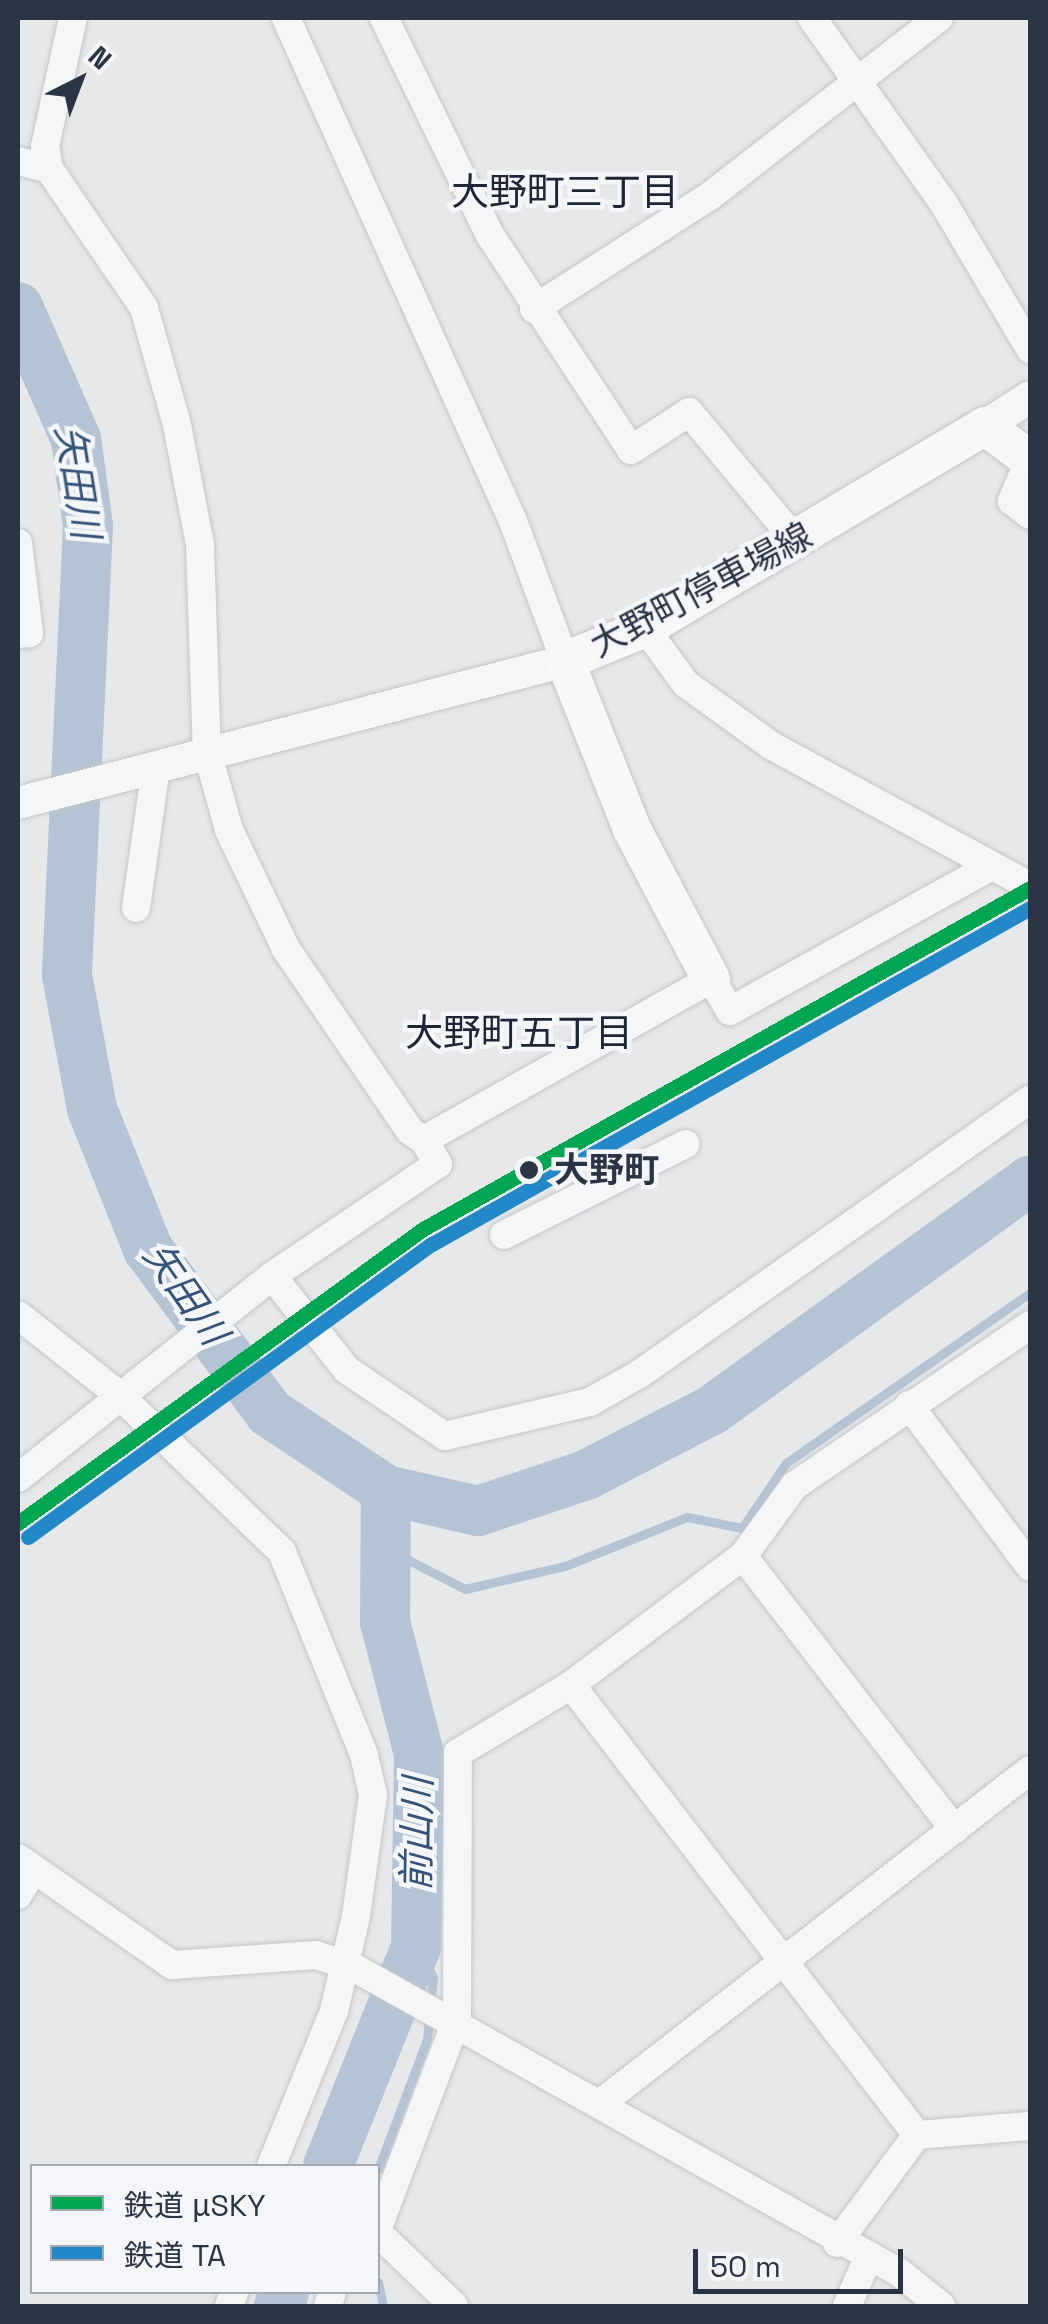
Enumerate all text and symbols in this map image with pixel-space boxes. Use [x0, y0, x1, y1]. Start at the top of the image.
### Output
north arrow [30, 30, 130, 130]
text: N [81, 38, 119, 77]
district label: 大野町三丁目 [451, 170, 679, 216]
water label: 矢田川 [46, 422, 108, 542]
street label: 大野町停車場線 [583, 514, 819, 666]
district label: 大野町五丁目 [405, 1011, 633, 1057]
place label: 大野町 [554, 1149, 659, 1191]
marker: 大野町 [513, 1154, 545, 1186]
water label: 矢田川 [134, 1234, 236, 1354]
water label: 前山川 [394, 1777, 442, 1891]
legend [30, 2164, 380, 2294]
text: 鉄道 μSKY [124, 2186, 266, 2225]
scale bar [698, 2229, 908, 2291]
text: 鉄道 TA [124, 2236, 226, 2275]
text: 50 m [710, 2247, 781, 2286]

